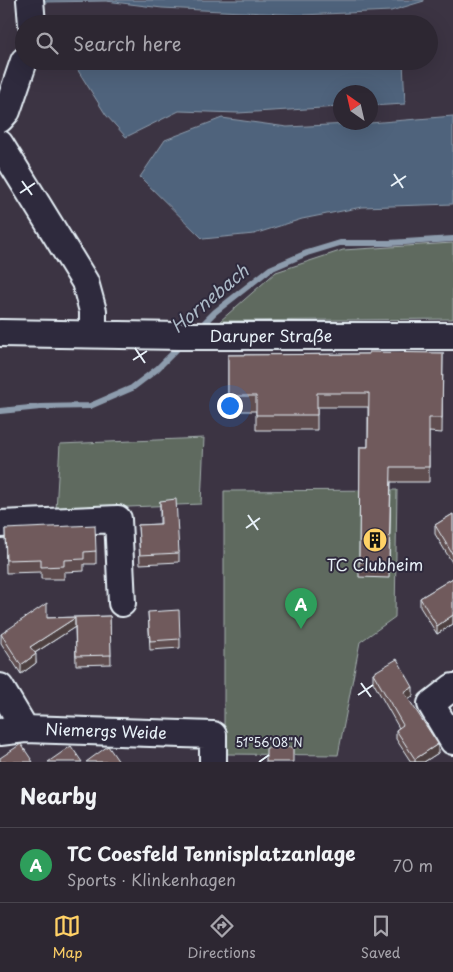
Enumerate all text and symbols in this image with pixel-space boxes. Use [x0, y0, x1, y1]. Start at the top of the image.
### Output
search box [15, 15, 438, 70]
icon: search [33, 29, 61, 57]
text: Search here [73, 29, 182, 57]
north arrow [333, 85, 378, 130]
water label: Hornebach [164, 257, 254, 339]
street label: Daruper Straße [210, 323, 332, 347]
your location [217, 393, 243, 419]
building icon: TC Clubheim [362, 527, 388, 553]
place label: TC Clubheim [327, 552, 423, 576]
pin: A [285, 588, 317, 629]
street label: Niemergs Weide [45, 716, 167, 744]
text: 51°56'08"N [235, 733, 303, 751]
text: Nearby [20, 779, 97, 811]
text: TC Coesfeld Tennisplatzanlage [67, 839, 356, 867]
text: A [30, 853, 42, 877]
text: 70 m [393, 853, 433, 877]
text: Sports · Klinkenhagen [67, 867, 236, 891]
tab: Map [53, 912, 82, 963]
tab: Directions [188, 912, 256, 963]
tab: Saved [361, 912, 400, 963]

